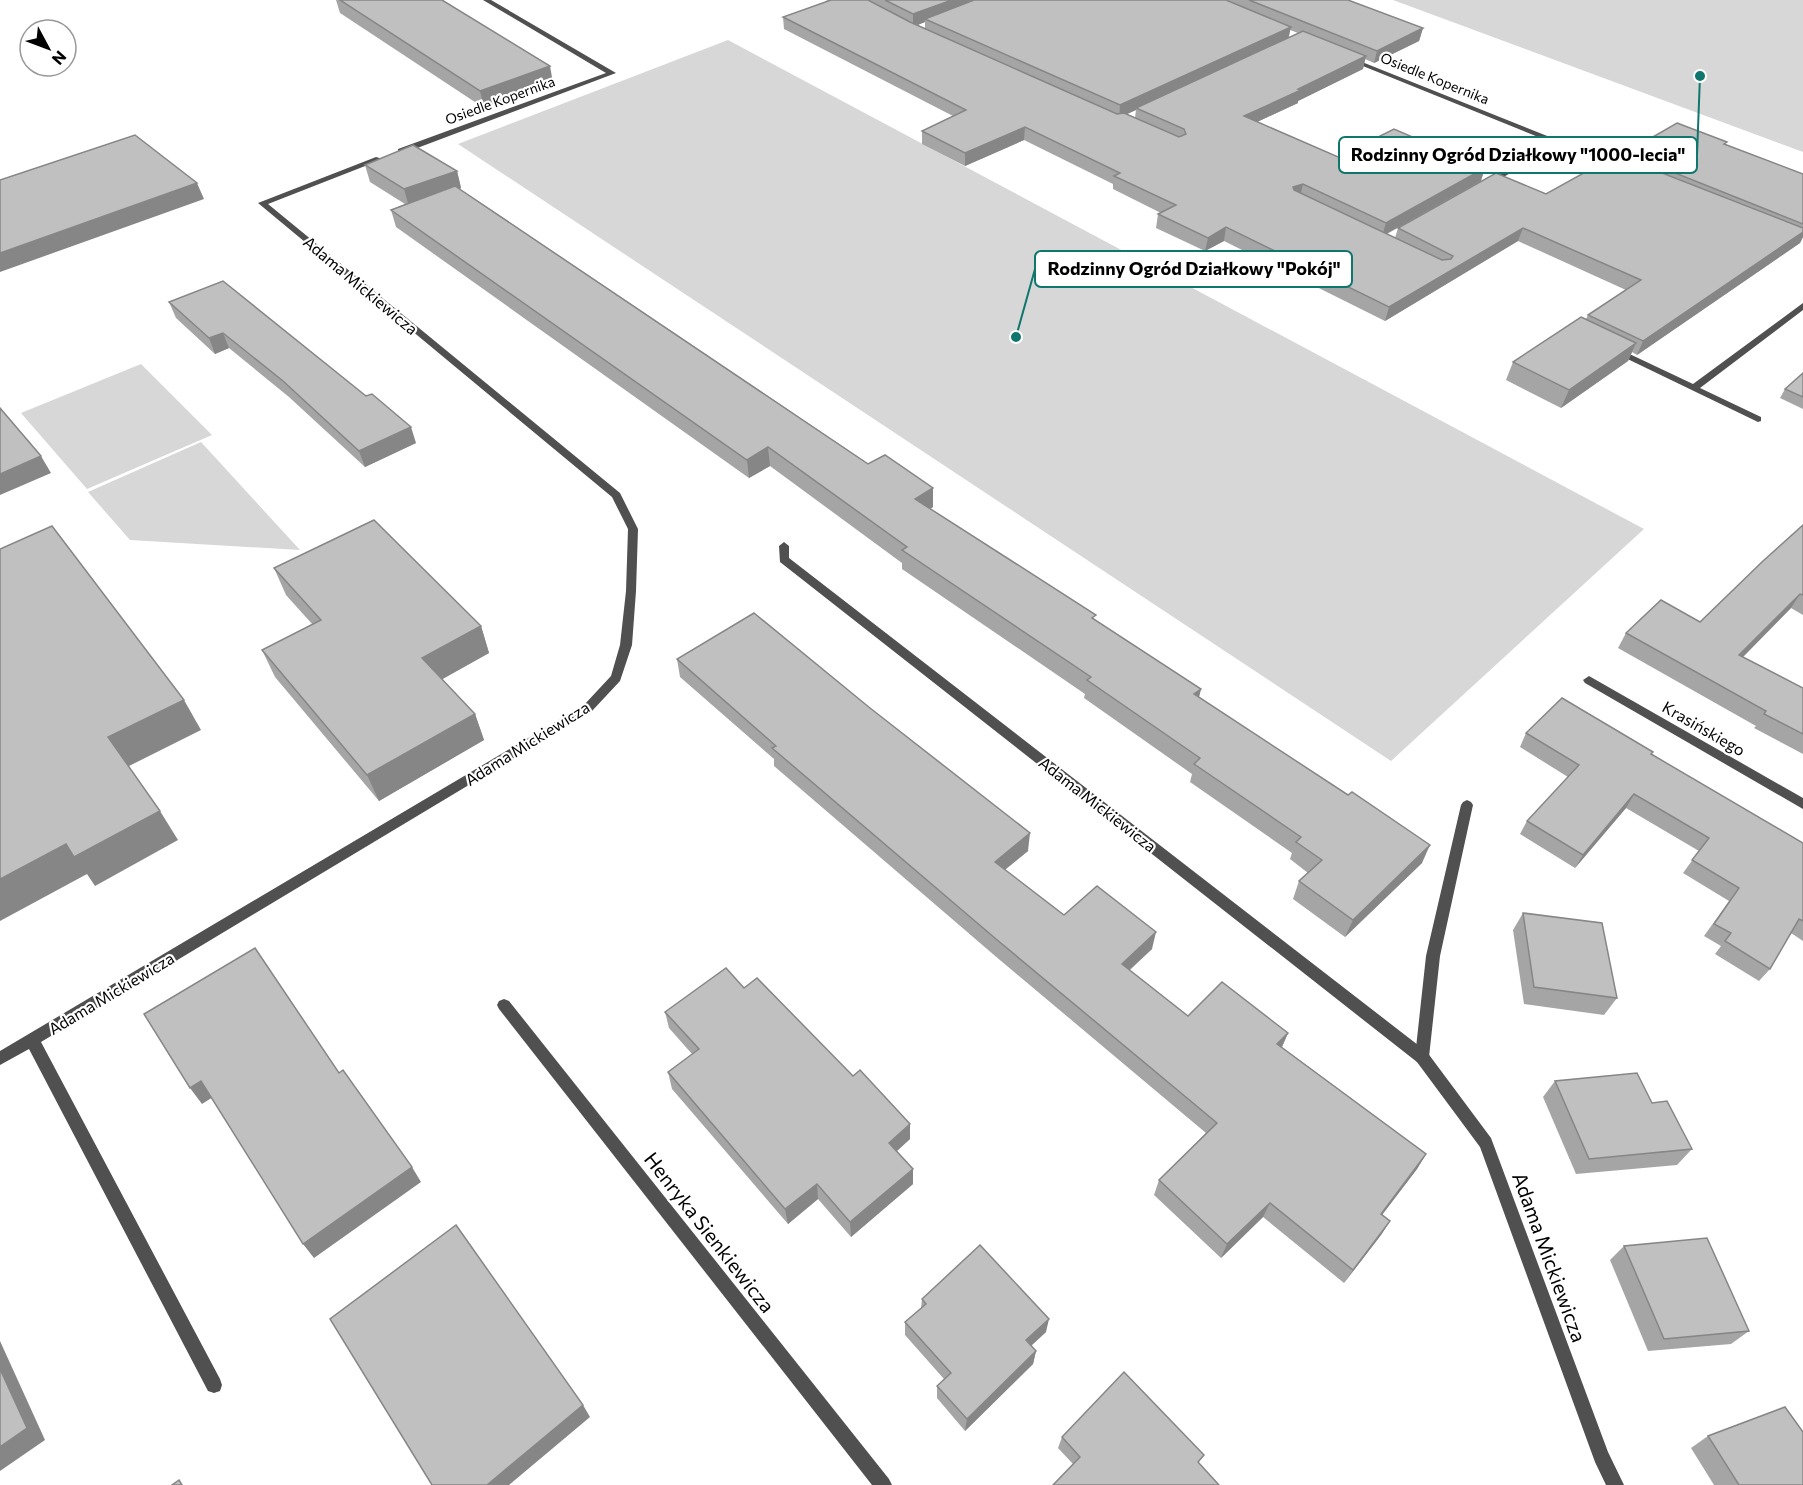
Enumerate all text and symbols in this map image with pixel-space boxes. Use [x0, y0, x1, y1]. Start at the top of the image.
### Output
north arrow [18, 18, 78, 78]
text: N [49, 47, 71, 69]
street label: Osiedle Kopernika [1378, 48, 1492, 108]
street label: Osiedle Kopernika [443, 72, 557, 128]
callout: Rodzinny Ogród Działkowy "1000-lecia" [1339, 137, 1697, 173]
text: Rodzinny Ogród Działkowy "1000-lecia" [1351, 143, 1685, 165]
street label: Adama Mickiewicza [300, 232, 422, 338]
callout: Rodzinny Ogród Działkowy "Pokój" [1035, 251, 1352, 287]
text: Rodzinny Ogród Działkowy "Pokój" [1047, 257, 1341, 279]
street label: Adama Mickiewicza [461, 697, 593, 789]
street label: Krasińskiego [1659, 697, 1749, 759]
street label: Adama Mickiewicza [1036, 752, 1160, 856]
street label: Adama Mickiewicza [45, 948, 177, 1038]
street label: Henryka Sienkiewicza [640, 1147, 780, 1317]
street label: Adama Mickiewicza [1508, 1169, 1592, 1345]

